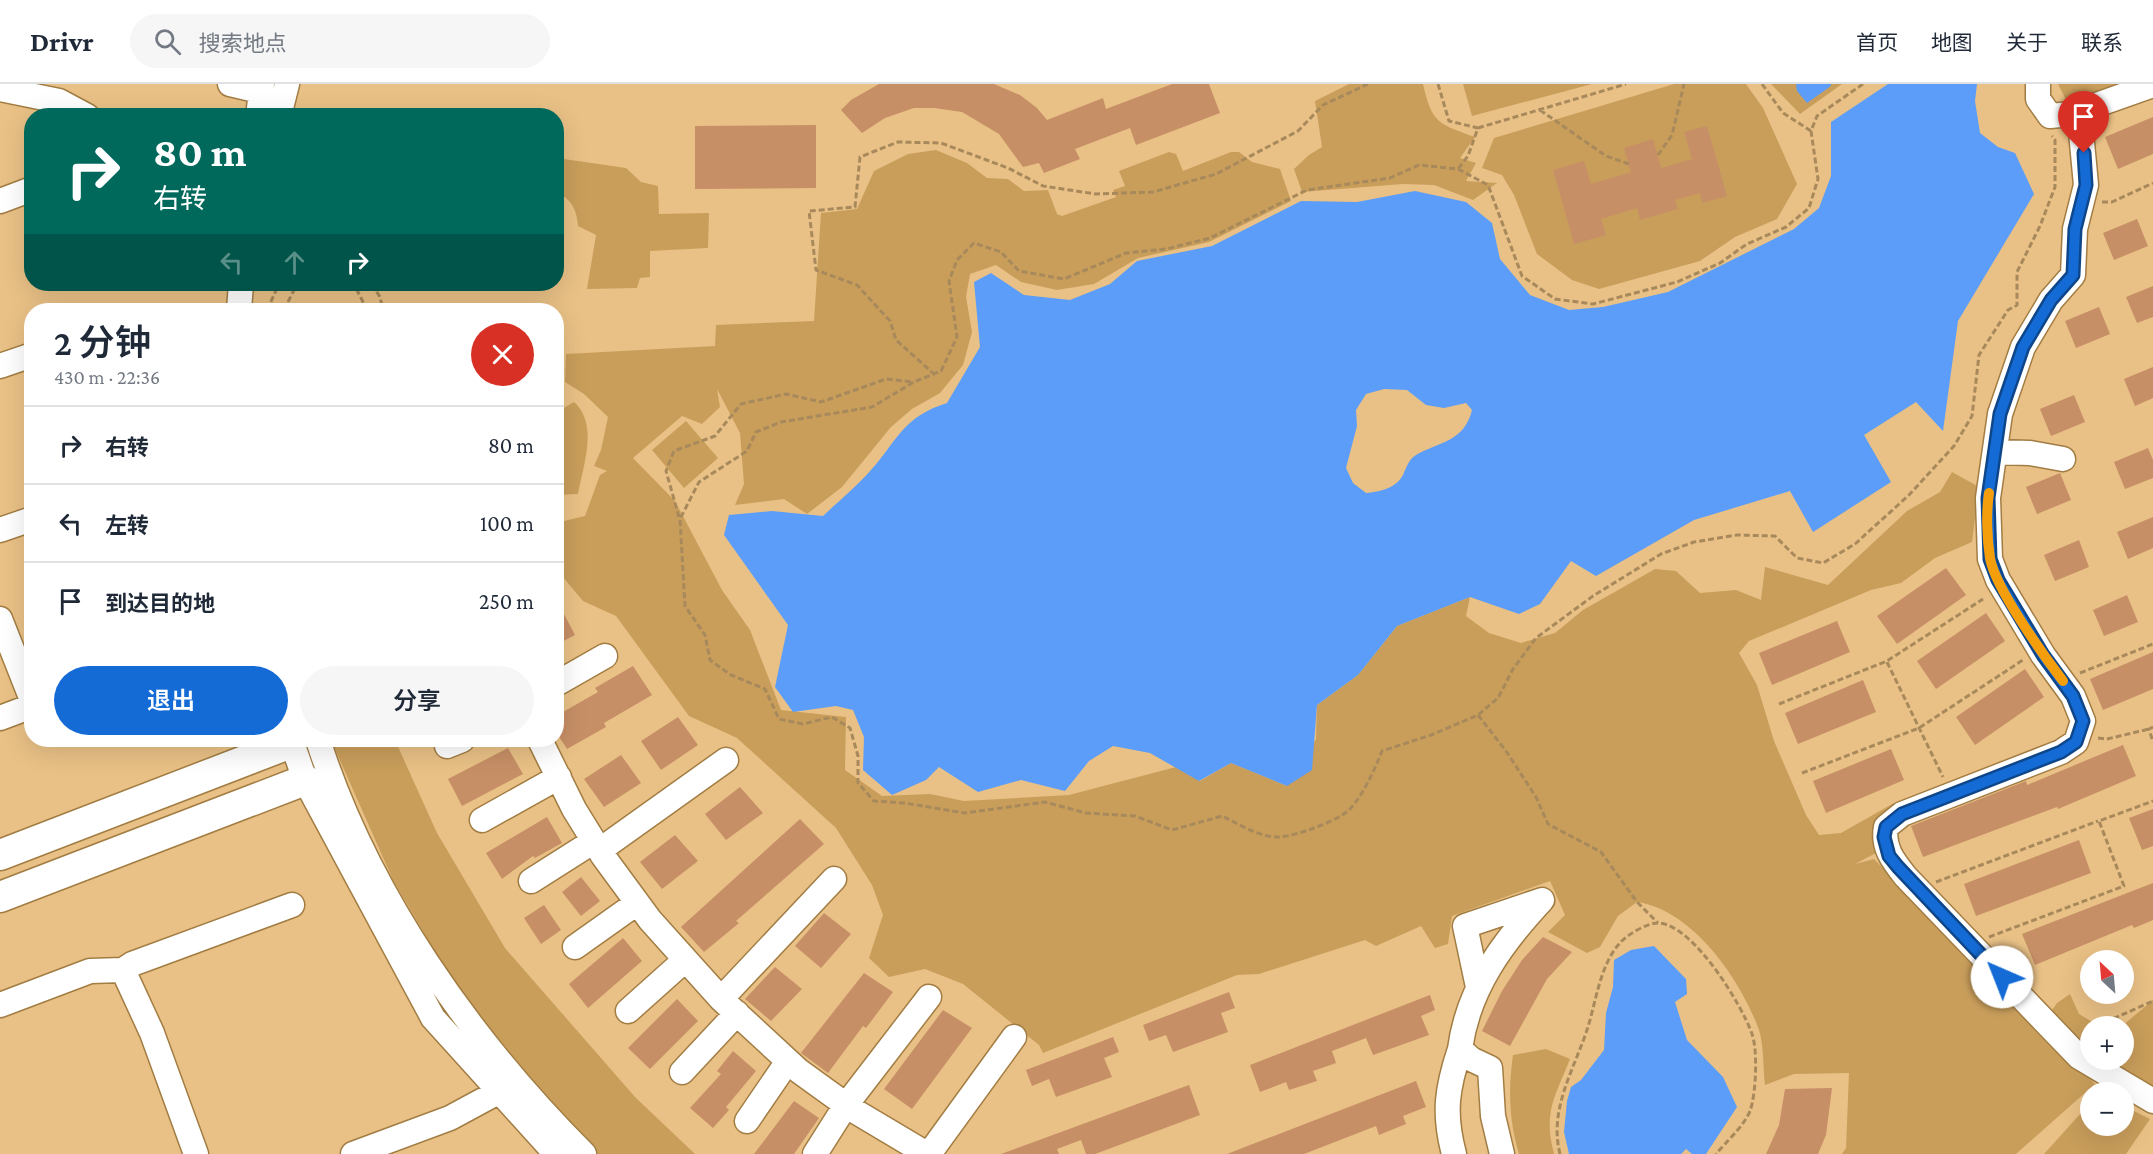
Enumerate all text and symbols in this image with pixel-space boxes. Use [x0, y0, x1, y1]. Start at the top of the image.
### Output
search box [130, 14, 550, 68]
icon: search [151, 25, 184, 58]
text: Drivr [30, 26, 94, 57]
text: 搜索地点 [199, 31, 287, 56]
text: 首页 [1856, 31, 1898, 55]
text: 地图 [1931, 31, 1973, 55]
text: 关于 [2006, 31, 2048, 55]
text: 联系 [2081, 31, 2123, 55]
pin [2058, 91, 2109, 153]
icon: arrive [2067, 100, 2100, 133]
text: 80 m [153, 128, 247, 175]
icon: right [54, 132, 132, 210]
text: 右转 [153, 184, 207, 214]
icon: left [215, 246, 248, 279]
icon: ahead [278, 246, 311, 279]
icon: right [341, 246, 374, 279]
text: 2 分钟 [54, 323, 151, 363]
button: close [471, 323, 534, 386]
text: 430 m · 22:36 [54, 366, 160, 388]
icon: right [54, 429, 87, 462]
text: 80 m [488, 433, 534, 458]
text: 右转 [105, 435, 149, 460]
icon: left [54, 507, 87, 540]
text: 100 m [480, 511, 534, 536]
text: 左转 [105, 513, 149, 538]
icon: arrive [54, 585, 87, 618]
text: 250 m [479, 589, 534, 614]
text: 到达目的地 [105, 591, 215, 616]
button: 退出 [54, 666, 288, 735]
button: 分享 [300, 666, 534, 735]
position arrow [1970, 945, 2034, 1009]
north arrow [2080, 950, 2134, 1004]
map controls [2080, 950, 2134, 1136]
button: + [2080, 1016, 2134, 1070]
button: − [2080, 1082, 2134, 1136]

